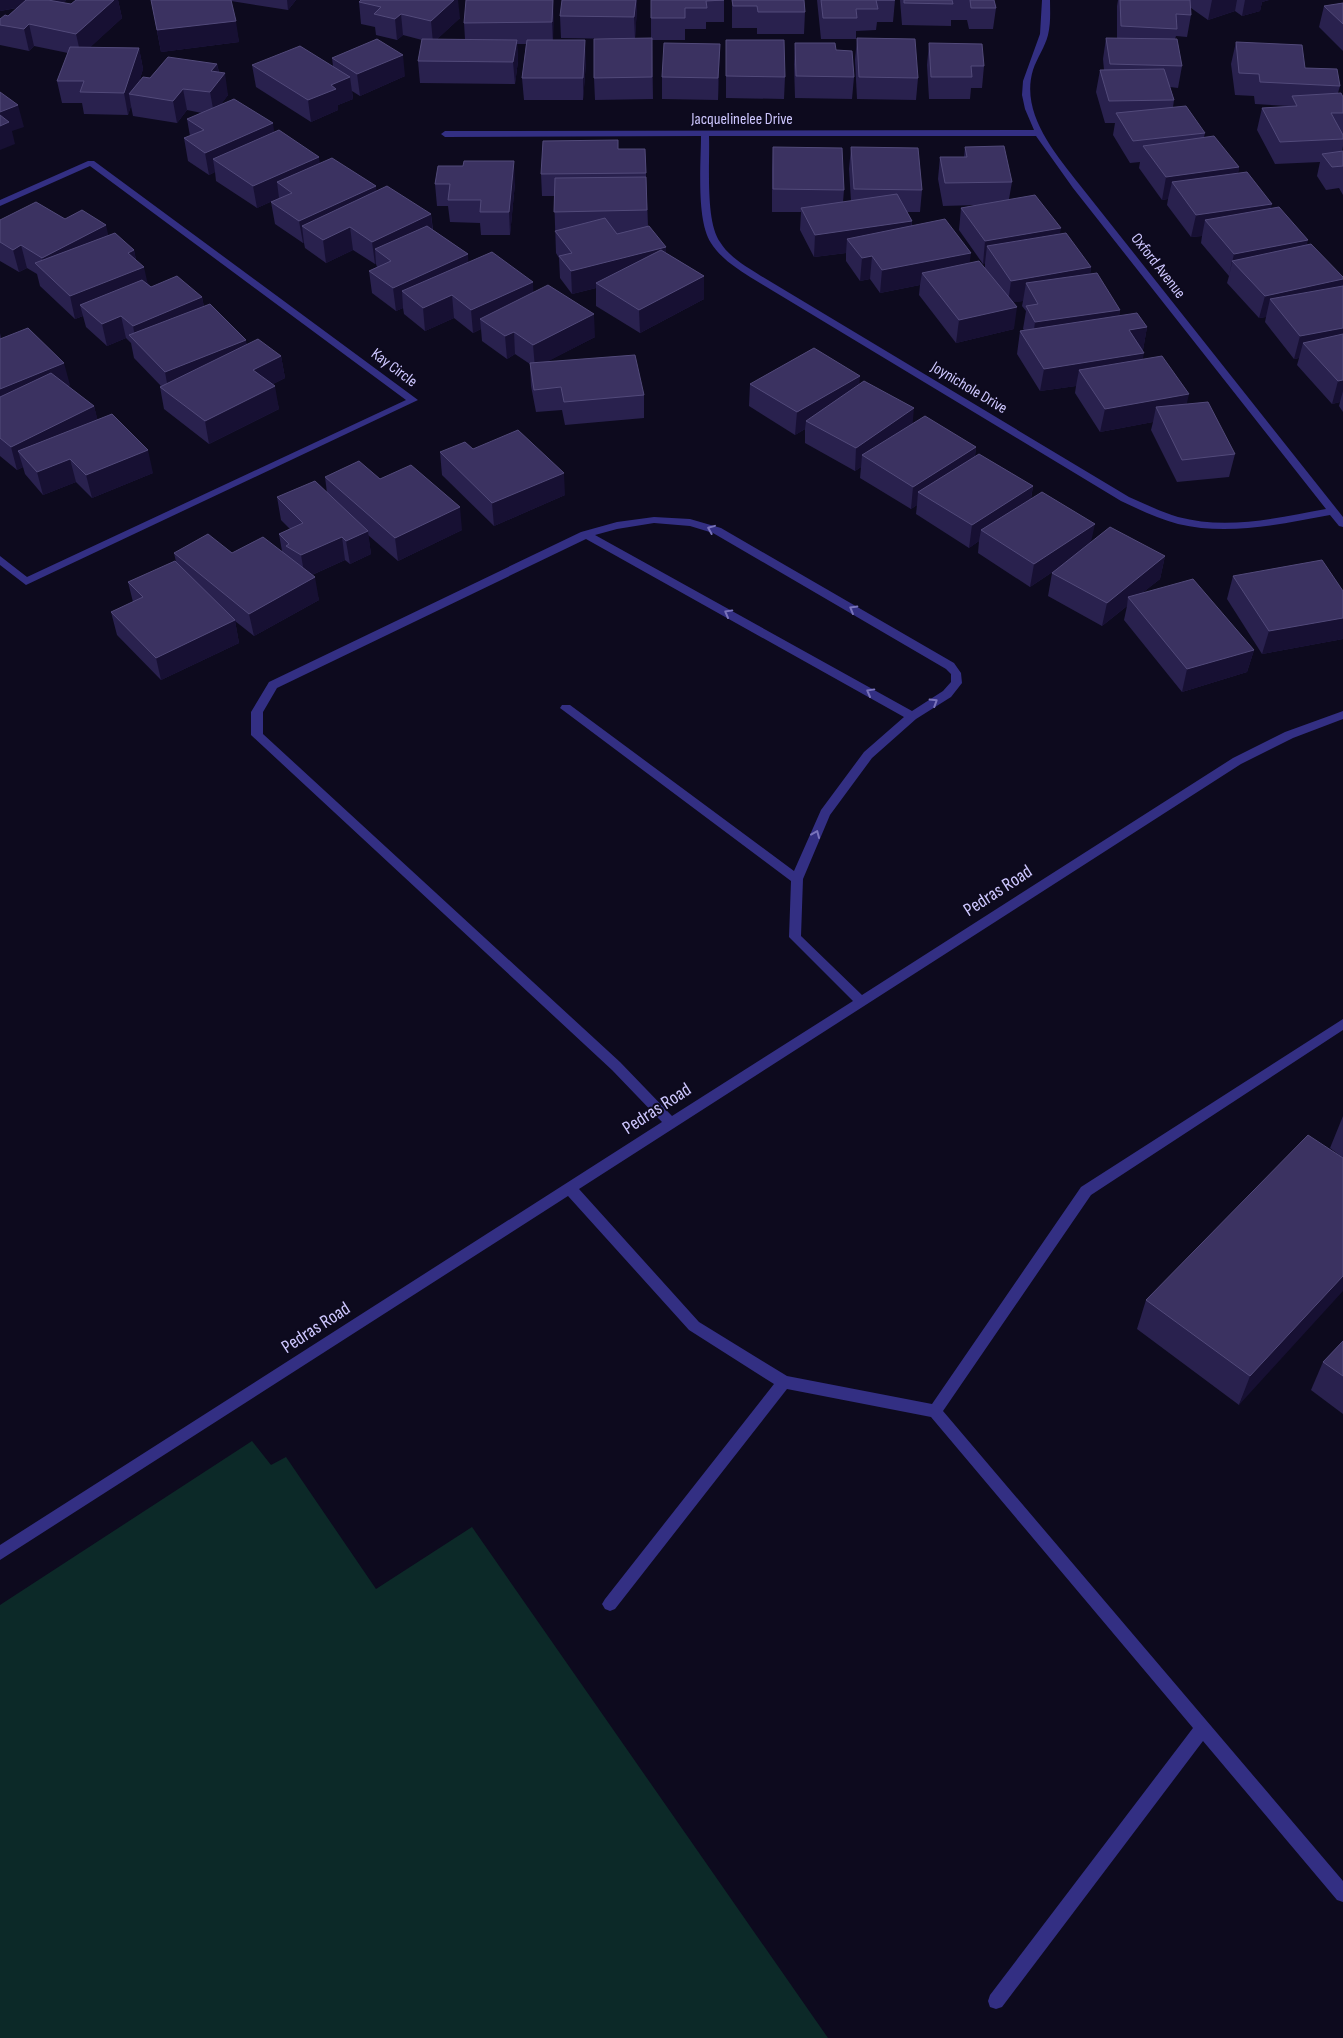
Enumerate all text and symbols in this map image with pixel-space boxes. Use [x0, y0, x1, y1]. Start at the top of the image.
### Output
street label: Jacquelinelee Drive [690, 110, 793, 129]
street label: Oxford Avenue [1127, 230, 1189, 302]
street label: Kay Circle [367, 345, 421, 391]
street label: Joynichole Drive [927, 357, 1011, 418]
one-way arrow [707, 525, 716, 535]
one-way arrow [849, 605, 858, 615]
one-way arrow [724, 609, 733, 619]
one-way arrow [866, 688, 875, 698]
one-way arrow [928, 699, 938, 708]
one-way arrow [809, 830, 820, 839]
street label: Pedras Road [959, 860, 1037, 922]
street label: Pedras Road [618, 1078, 696, 1140]
street label: Pedras Road [277, 1297, 355, 1359]

